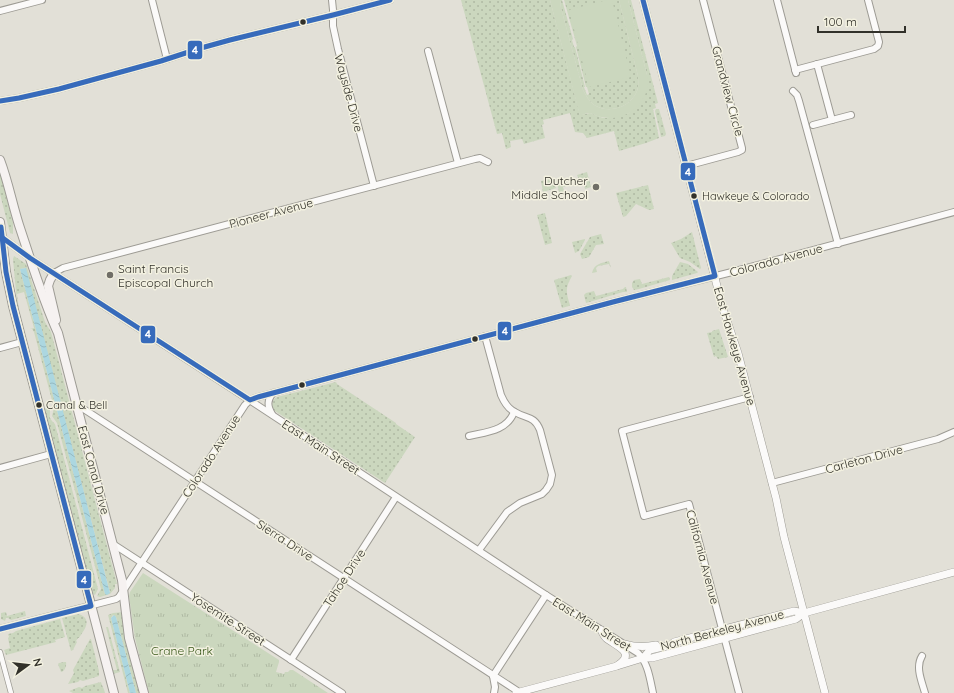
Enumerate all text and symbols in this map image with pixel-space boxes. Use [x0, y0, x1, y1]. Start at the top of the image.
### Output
scale bar [818, 8, 905, 34]
text: 100 m [824, 14, 857, 29]
unlabelled marker [298, 17, 308, 27]
line badge: 4 [187, 40, 203, 60]
text: 4 [192, 43, 199, 57]
street label: Grandview Circle [709, 44, 747, 138]
street label: Wayside Drive [331, 52, 367, 134]
line badge: 4 [680, 162, 696, 181]
text: 4 [685, 165, 692, 179]
place label: Dutcher Middle School [511, 173, 588, 202]
marker: Dutcher Middle School [591, 182, 601, 192]
place label: Hawkeye & Colorado [702, 189, 810, 203]
marker: Hawkeye & Colorado [689, 191, 699, 201]
street label: Pioneer Avenue [227, 195, 315, 231]
street label: Colorado Avenue [728, 240, 824, 280]
place label: Saint Francis Episcopal Church [118, 261, 213, 290]
marker: Saint Francis Episcopal Church [105, 270, 115, 280]
street label: East Hawkeye Avenue [711, 285, 759, 407]
line badge: 4 [497, 321, 512, 341]
text: 4 [502, 324, 509, 338]
line badge: 4 [140, 325, 156, 344]
text: 4 [145, 327, 152, 341]
unlabelled marker [470, 334, 480, 344]
unlabelled marker [297, 380, 307, 390]
place label: Canal & Bell [46, 398, 107, 412]
marker: Canal & Bell [34, 400, 44, 410]
street label: Colorado Avenue [179, 412, 243, 500]
street label: East Main Street [279, 416, 363, 478]
street label: East Canal Drive [75, 424, 113, 516]
street label: Carleton Drive [824, 441, 905, 477]
street label: California Avenue [683, 508, 723, 606]
street label: Sierra Drive [254, 516, 316, 564]
street label: Tahoe Drive [320, 546, 368, 610]
line badge: 4 [76, 570, 92, 589]
text: 4 [81, 573, 88, 587]
street label: Yosemite Street [188, 589, 268, 649]
street label: East Main Street [550, 594, 634, 654]
street label: North Berkeley Avenue [659, 606, 786, 654]
park label: Crane Park [151, 643, 213, 658]
north arrow [8, 645, 48, 685]
text: N [30, 657, 45, 668]

